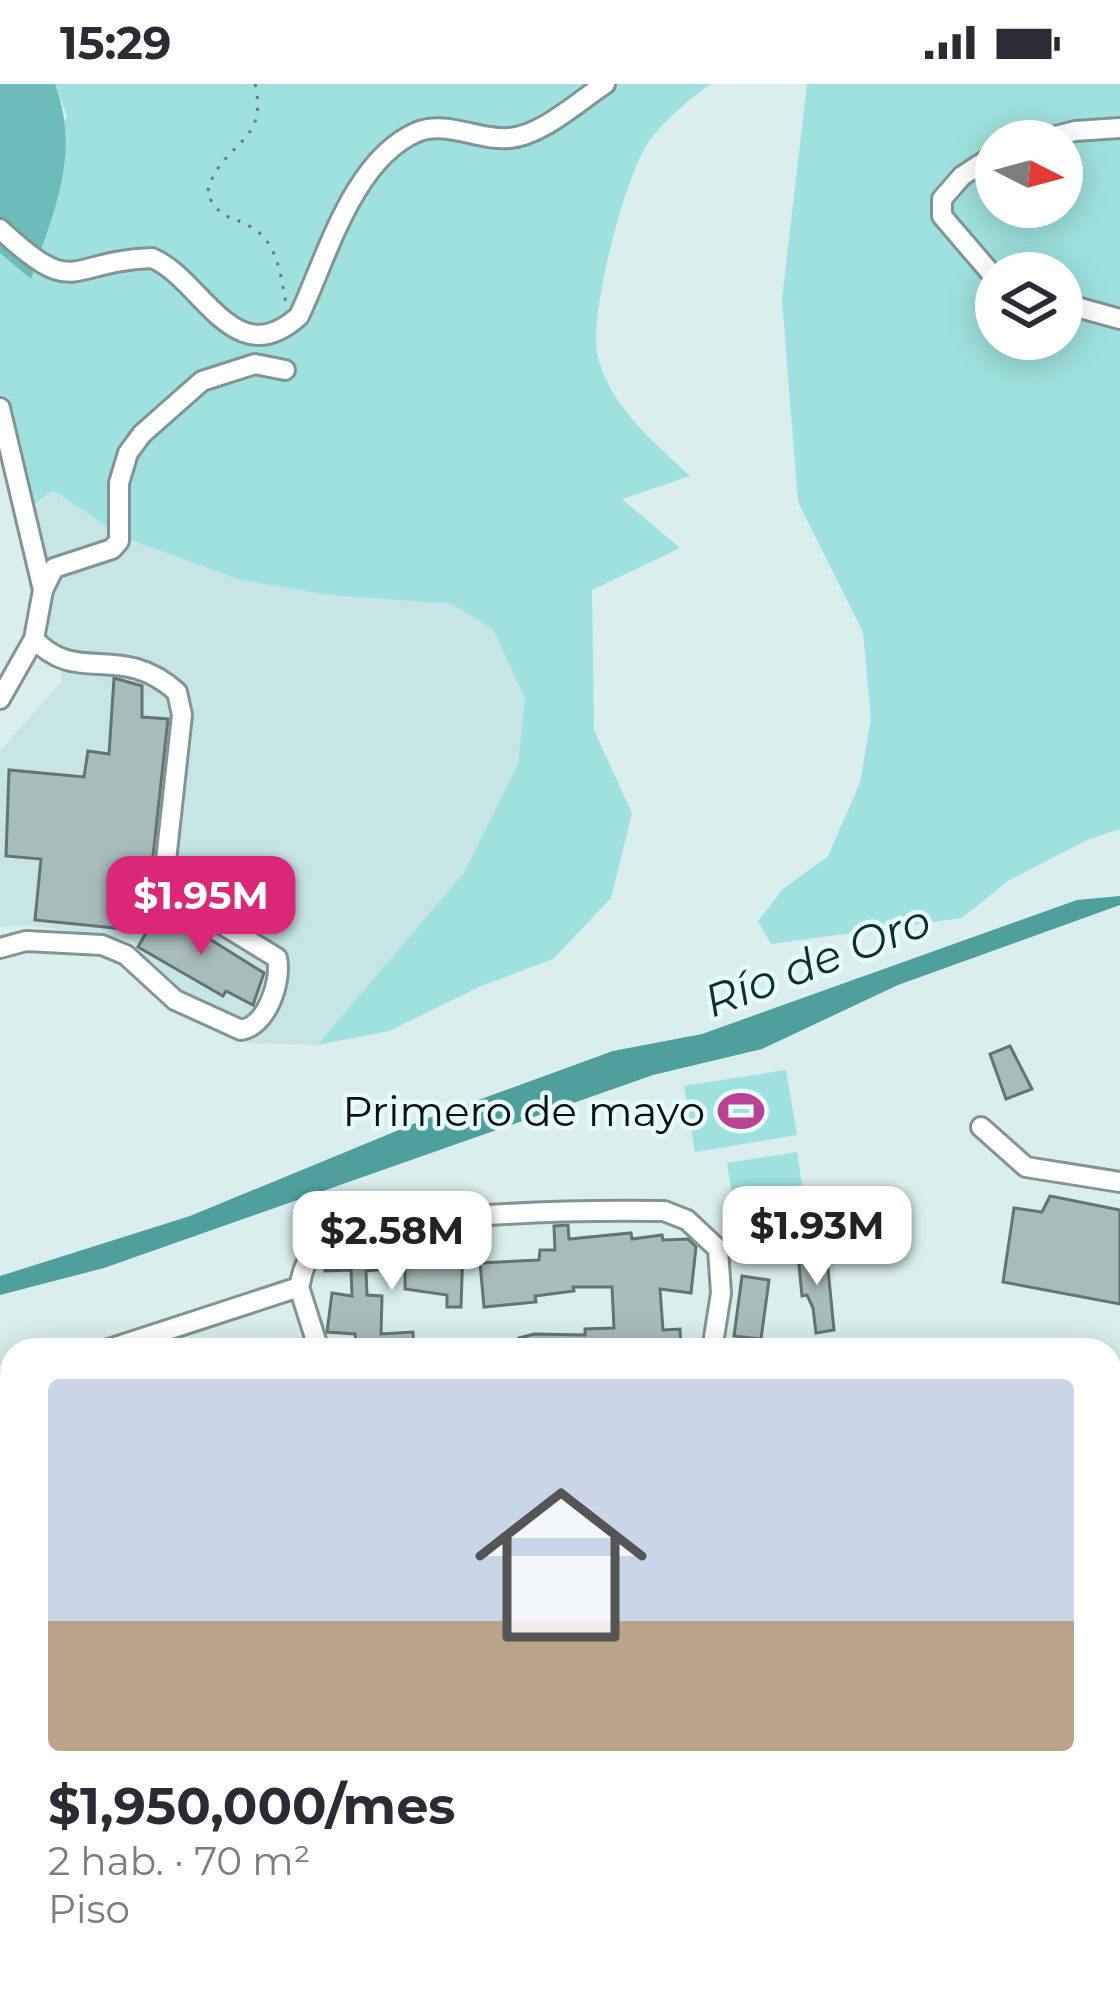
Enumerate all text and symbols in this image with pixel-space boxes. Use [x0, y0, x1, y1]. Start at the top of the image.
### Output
text: 15:29 [60, 15, 171, 70]
north arrow [975, 120, 1083, 228]
map controls [975, 120, 1083, 360]
button: layers [975, 252, 1083, 360]
pin: $1.95M [103, 856, 299, 958]
text: $1.95M [133, 871, 269, 919]
water label: Río de Oro [696, 892, 938, 1028]
place label: Primero de mayo [343, 1085, 705, 1137]
sports icon: Primero de mayo [716, 1086, 766, 1136]
pin: $1.93M [719, 1186, 915, 1288]
pin: $2.58M [294, 1191, 490, 1293]
text: $1.93M [750, 1201, 884, 1249]
text: $2.58M [320, 1206, 464, 1254]
icon: home [453, 1457, 669, 1673]
text: $1,950,000/mes [48, 1775, 455, 1837]
text: 2 hab. · 70 m² [48, 1837, 311, 1885]
text: Piso [48, 1885, 130, 1933]

